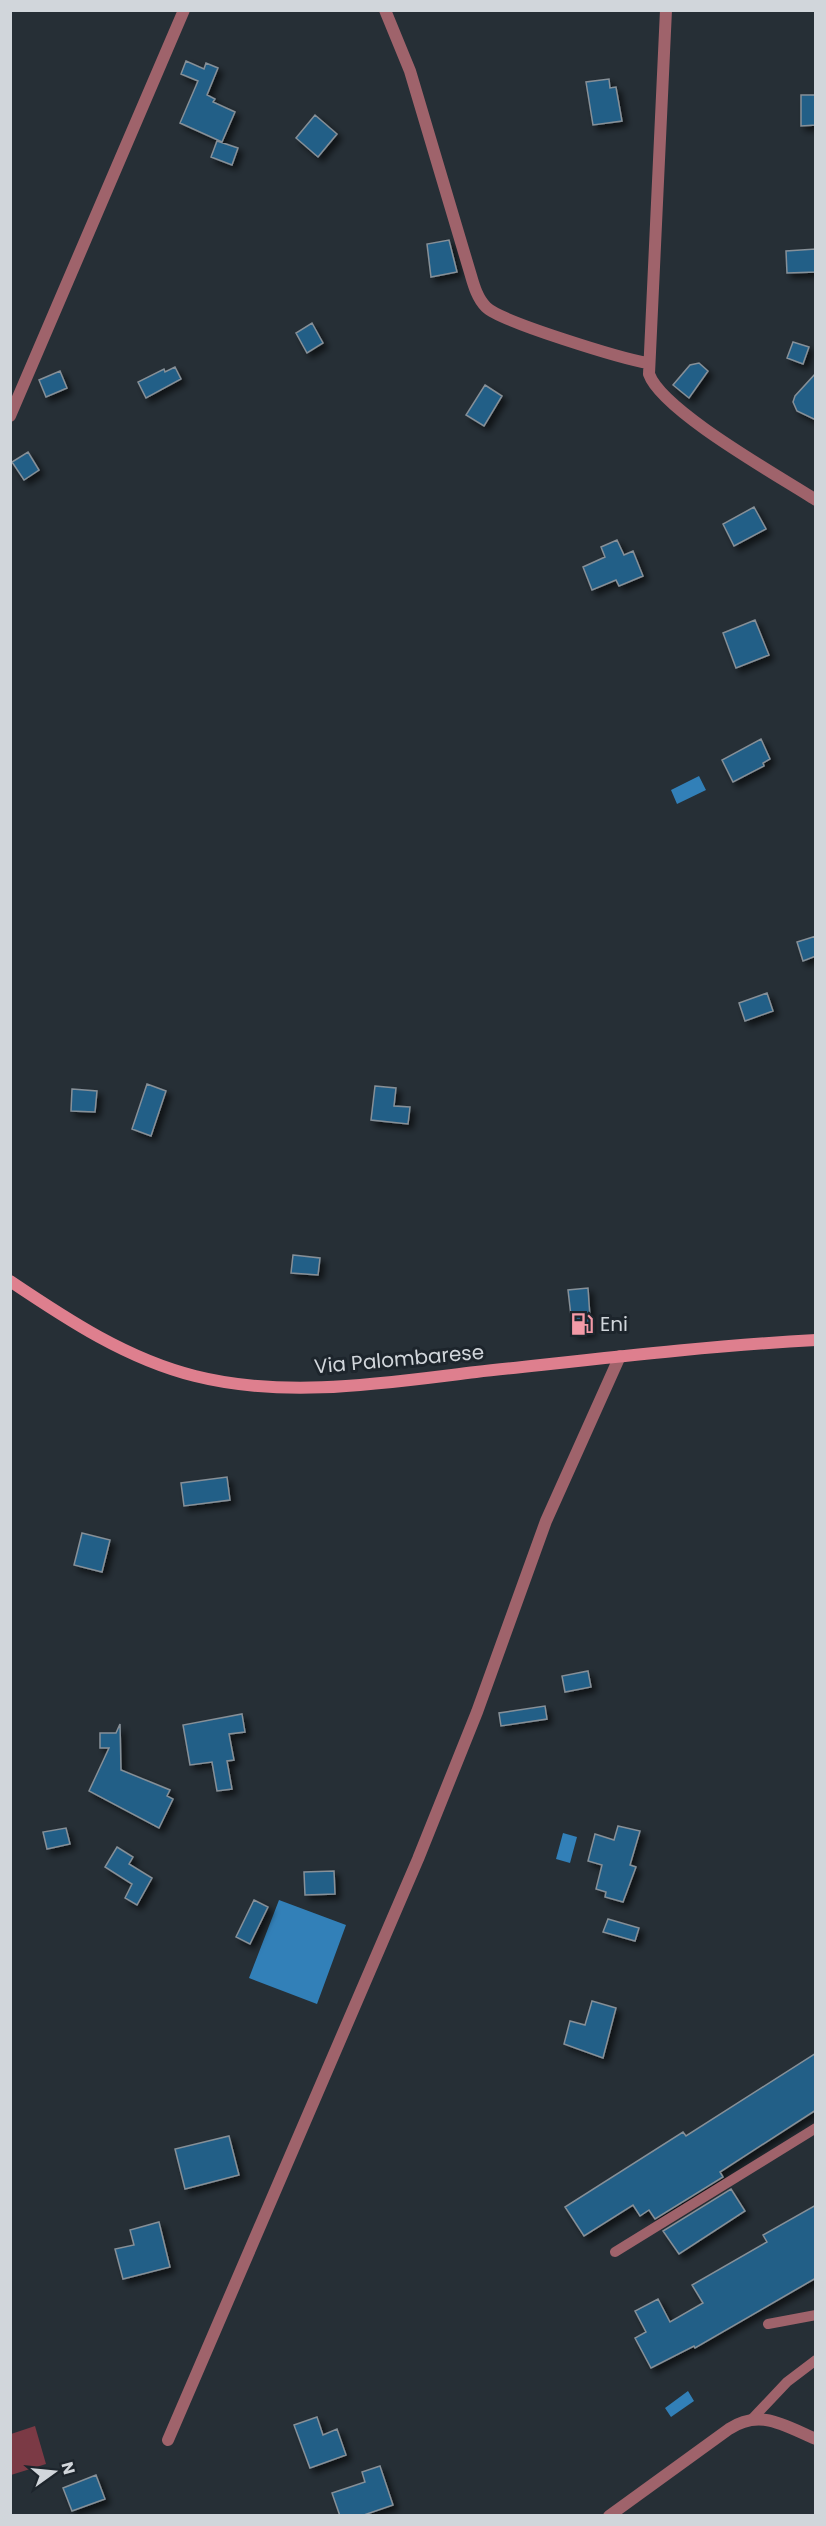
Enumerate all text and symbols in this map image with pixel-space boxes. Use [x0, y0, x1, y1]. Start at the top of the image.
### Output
place label: Eni [600, 1310, 628, 1338]
fuel station icon: Eni [569, 1311, 595, 1337]
street label: Via Palombarese [313, 1338, 485, 1380]
north arrow [24, 2442, 84, 2502]
text: N [55, 2459, 81, 2477]

